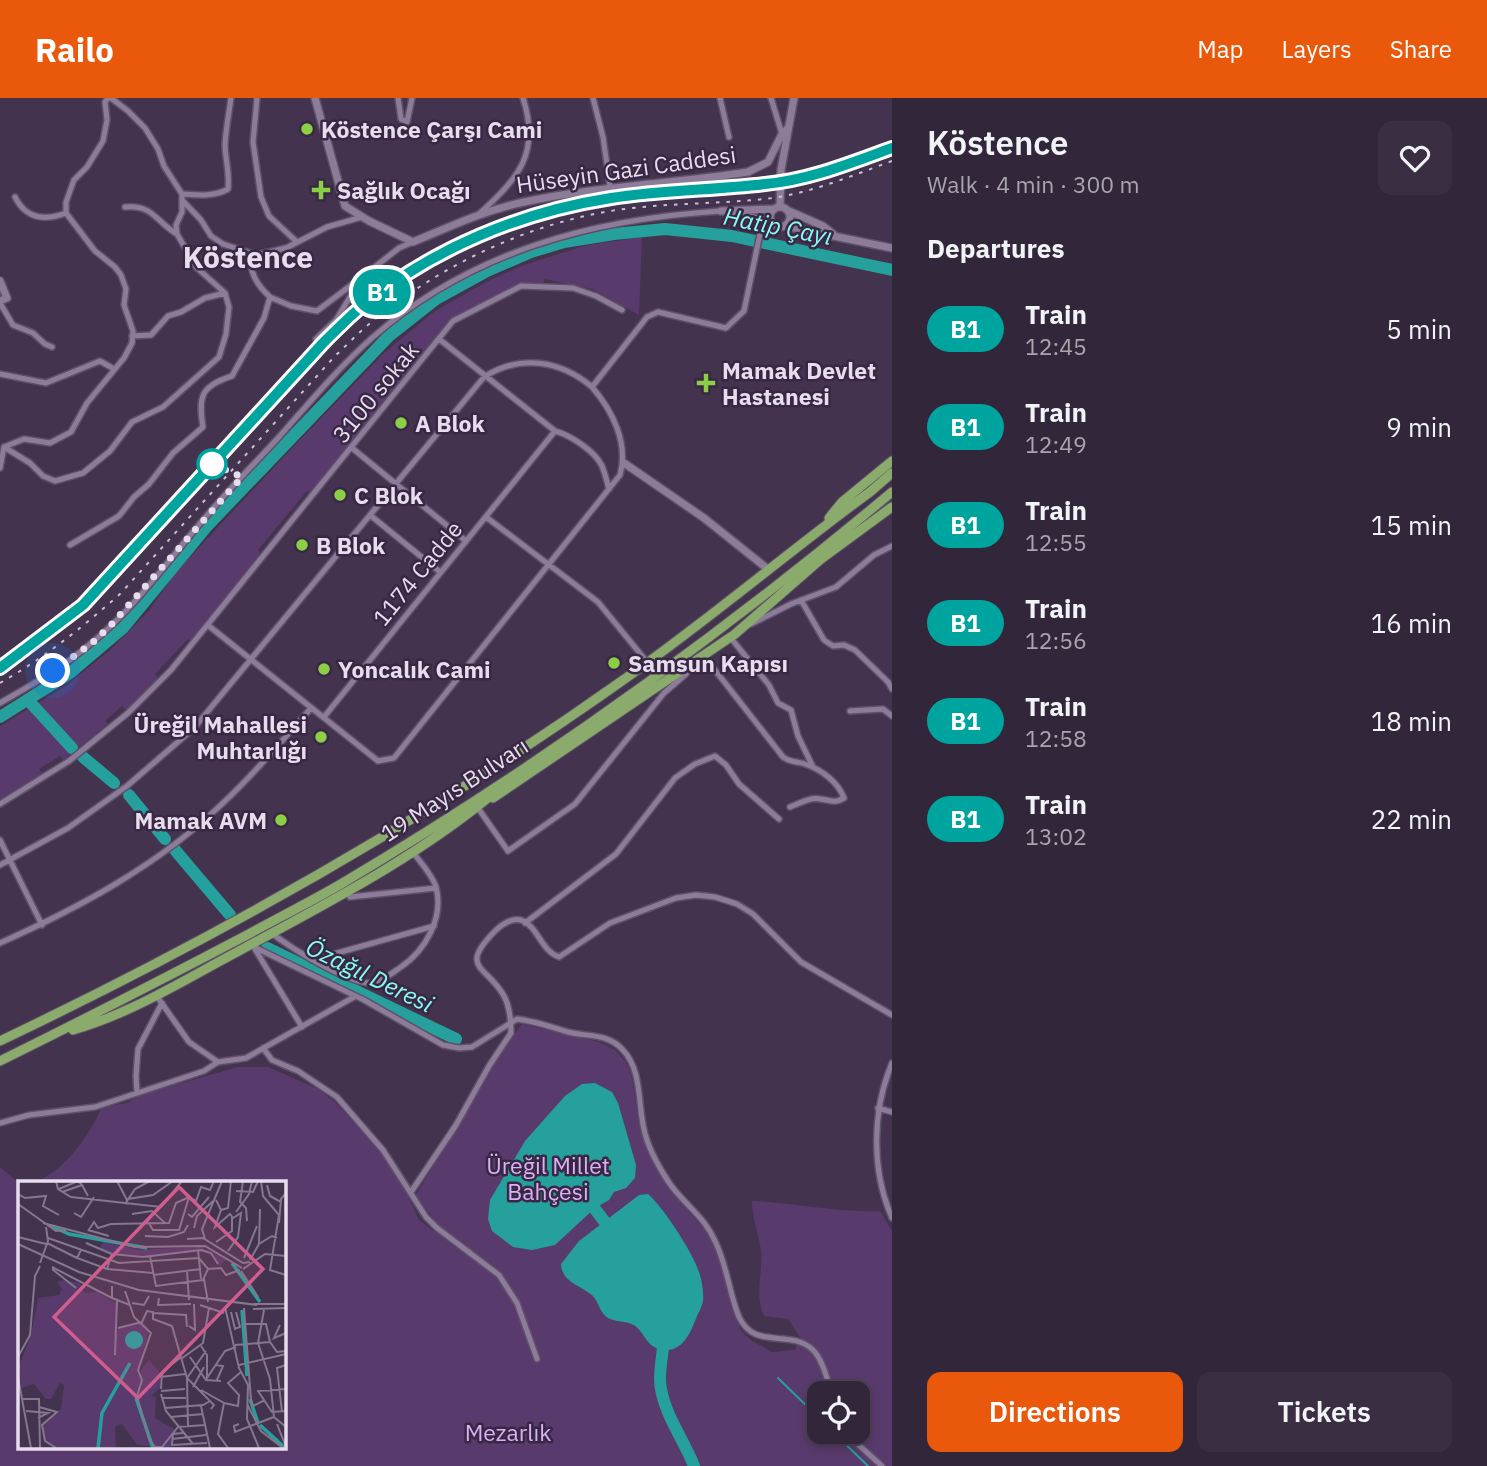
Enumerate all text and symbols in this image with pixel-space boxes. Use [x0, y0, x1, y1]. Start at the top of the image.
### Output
text: Railo [35, 28, 114, 71]
text: Map [1197, 33, 1244, 65]
text: Layers [1282, 33, 1352, 65]
text: Share [1390, 33, 1452, 65]
place label: Köstence Çarşı Cami [321, 114, 542, 144]
marker: Köstence Çarşı Cami [299, 121, 315, 137]
text: Köstence [927, 121, 1069, 164]
button: heart [1378, 121, 1452, 195]
street label: Hüseyin Gazi Caddesi [514, 139, 738, 199]
text: Walk · 4 min · 300 m [927, 169, 1140, 199]
place label: Sağlık Ocağı [337, 175, 471, 205]
marker: Sağlık Ocağı [311, 180, 331, 200]
water label: Hatip Çayı [721, 200, 835, 252]
text: Departures [927, 231, 1065, 265]
district label: Köstence [183, 237, 313, 276]
line badge: B1 [350, 269, 414, 315]
text: B1 [367, 276, 397, 308]
text: Train [1025, 297, 1087, 331]
text: 5 min [1386, 312, 1452, 346]
text: B1 [950, 313, 981, 345]
text: 12:45 [1025, 331, 1087, 361]
street label: 3100 sokak [325, 335, 425, 449]
place label: Mamak Devlet Hastanesi [722, 355, 876, 411]
marker: Mamak Devlet Hastanesi [696, 373, 716, 393]
text: Train [1025, 395, 1087, 429]
place label: A Blok [415, 408, 485, 438]
text: 9 min [1386, 410, 1452, 444]
text: B1 [950, 411, 981, 443]
marker: A Blok [393, 415, 409, 431]
text: 12:49 [1025, 429, 1087, 459]
unlabelled marker [197, 449, 227, 479]
place label: C Blok [354, 480, 424, 510]
marker: C Blok [332, 487, 348, 503]
text: Train [1025, 493, 1087, 527]
text: 15 min [1371, 508, 1452, 542]
text: B1 [950, 509, 981, 541]
street label: 1174 Cadde [366, 514, 468, 632]
text: 12:55 [1025, 527, 1087, 557]
place label: B Blok [316, 530, 386, 560]
marker: B Blok [294, 537, 310, 553]
text: Train [1025, 591, 1087, 625]
text: 16 min [1371, 606, 1452, 640]
text: B1 [950, 607, 981, 639]
text: 12:56 [1025, 625, 1087, 655]
place label: Samsun Kapısı [628, 648, 788, 678]
your location [35, 653, 70, 688]
place label: Yoncalık Cami [338, 654, 491, 684]
marker: Samsun Kapısı [606, 655, 622, 671]
marker: Yoncalık Cami [316, 661, 332, 677]
text: Train [1025, 689, 1087, 723]
text: 18 min [1371, 704, 1452, 738]
text: B1 [950, 705, 981, 737]
place label: Üreğil Mahallesi Muhtarlığı [133, 709, 307, 765]
text: 12:58 [1025, 723, 1087, 753]
marker: Üreğil Mahallesi Muhtarlığı [313, 729, 329, 745]
street label: 19 Mayıs Bulvarı [375, 730, 533, 848]
text: Train [1025, 787, 1087, 821]
text: 22 min [1371, 802, 1452, 836]
text: B1 [950, 803, 981, 835]
place label: Mamak AVM [134, 805, 267, 835]
marker: Mamak AVM [273, 812, 289, 828]
text: 13:02 [1025, 821, 1087, 851]
water label: Özağıl Deresi [301, 930, 440, 1020]
park label: Üreğil Millet Bahçesi [486, 1150, 610, 1206]
inset map [18, 1181, 285, 1448]
button: Directions [927, 1372, 1183, 1452]
button: Tickets [1197, 1372, 1452, 1452]
map controls [807, 1381, 870, 1444]
button: locate [807, 1381, 870, 1444]
park label: Mezarlık [465, 1417, 551, 1447]

